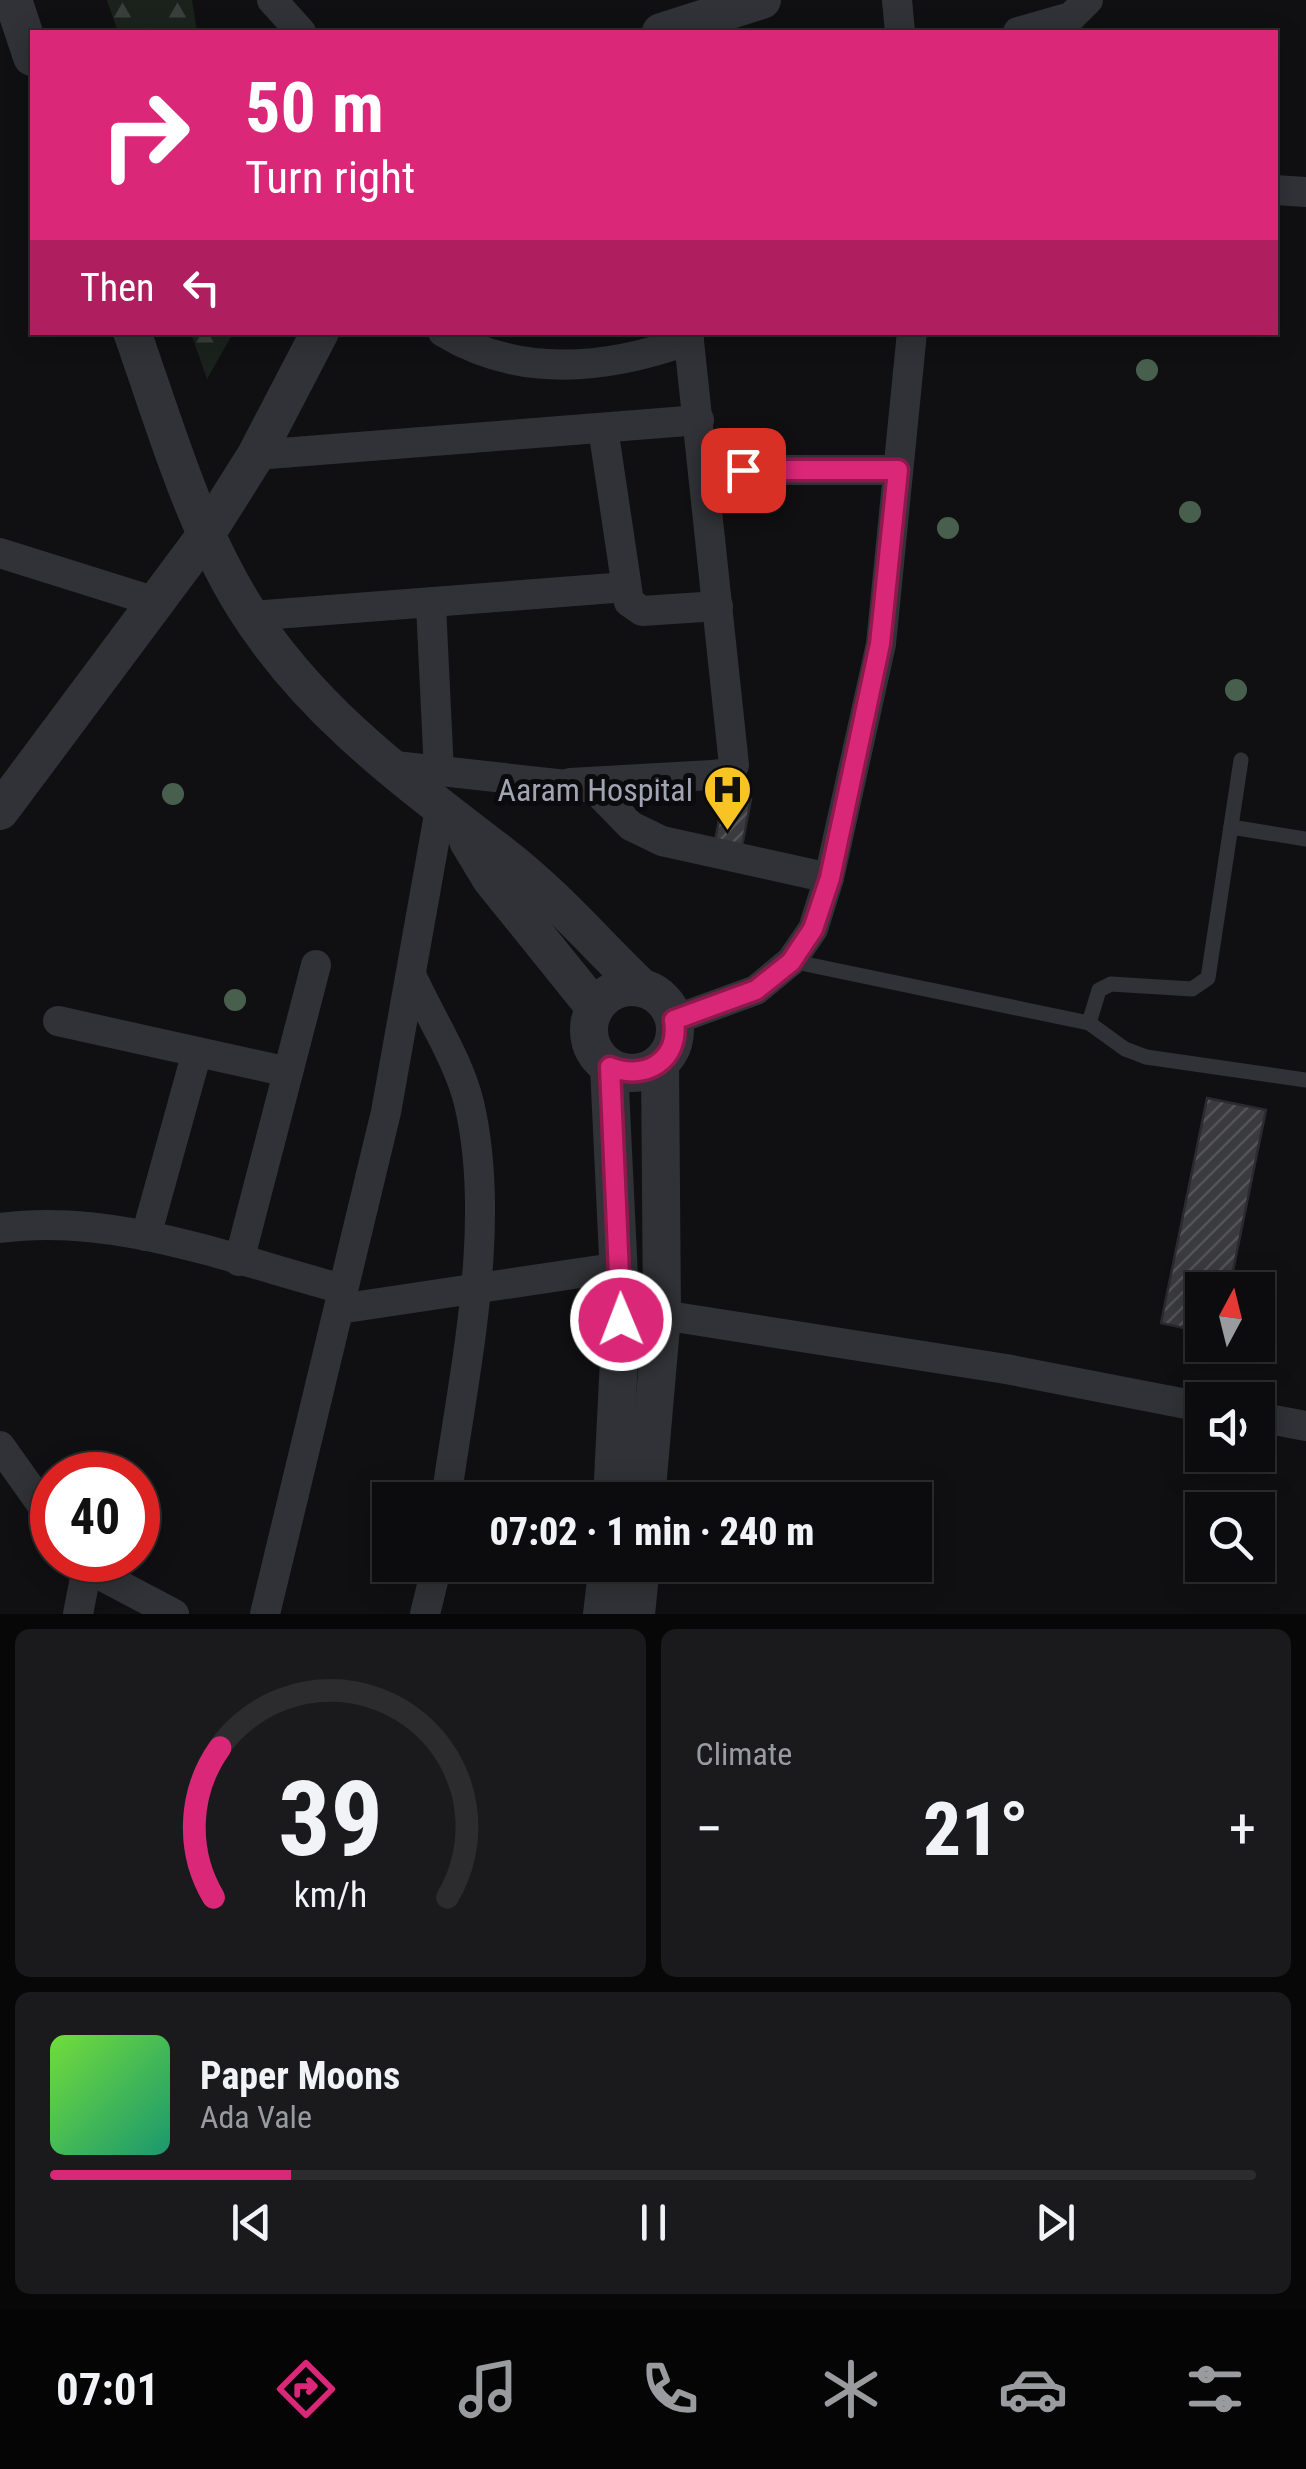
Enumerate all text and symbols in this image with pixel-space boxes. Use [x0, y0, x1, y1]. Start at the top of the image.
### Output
text: 50 m [245, 67, 384, 149]
icon: right [80, 70, 210, 200]
text: Turn right [245, 151, 415, 204]
icon: left [174, 260, 229, 315]
text: Then [80, 266, 154, 310]
pin [701, 428, 786, 513]
icon: arrive [716, 443, 771, 498]
hospital icon: Aaram Hospital [702, 764, 754, 832]
place label: Aaram Hospital [498, 771, 693, 809]
position arrow [569, 1268, 673, 1372]
north arrow [1185, 1272, 1275, 1362]
map controls [1185, 1272, 1275, 1582]
button: sound [1185, 1382, 1275, 1472]
speed limit sign: 40 [30, 1452, 160, 1582]
button: search [1185, 1492, 1275, 1582]
text: 07:02 · 1 min · 240 m [490, 1510, 814, 1554]
text: Climate [696, 1735, 792, 1773]
text: 39 [278, 1759, 383, 1880]
text: 21° [923, 1785, 1029, 1873]
text: − [696, 1797, 723, 1861]
text: + [1229, 1797, 1256, 1861]
text: km/h [293, 1874, 367, 1916]
text: Paper Moons [200, 2054, 400, 2098]
text: Ada Vale [200, 2098, 312, 2136]
icon: previous [224, 2195, 279, 2250]
icon: pause [626, 2195, 681, 2250]
icon: next [1028, 2195, 1083, 2250]
icon: directions [271, 2354, 341, 2424]
icon: music [453, 2354, 523, 2424]
icon: phone [635, 2354, 705, 2424]
icon: climate [816, 2354, 886, 2424]
icon: car [998, 2354, 1068, 2424]
icon: filters [1180, 2354, 1250, 2424]
text: 07:01 [56, 2363, 159, 2416]

